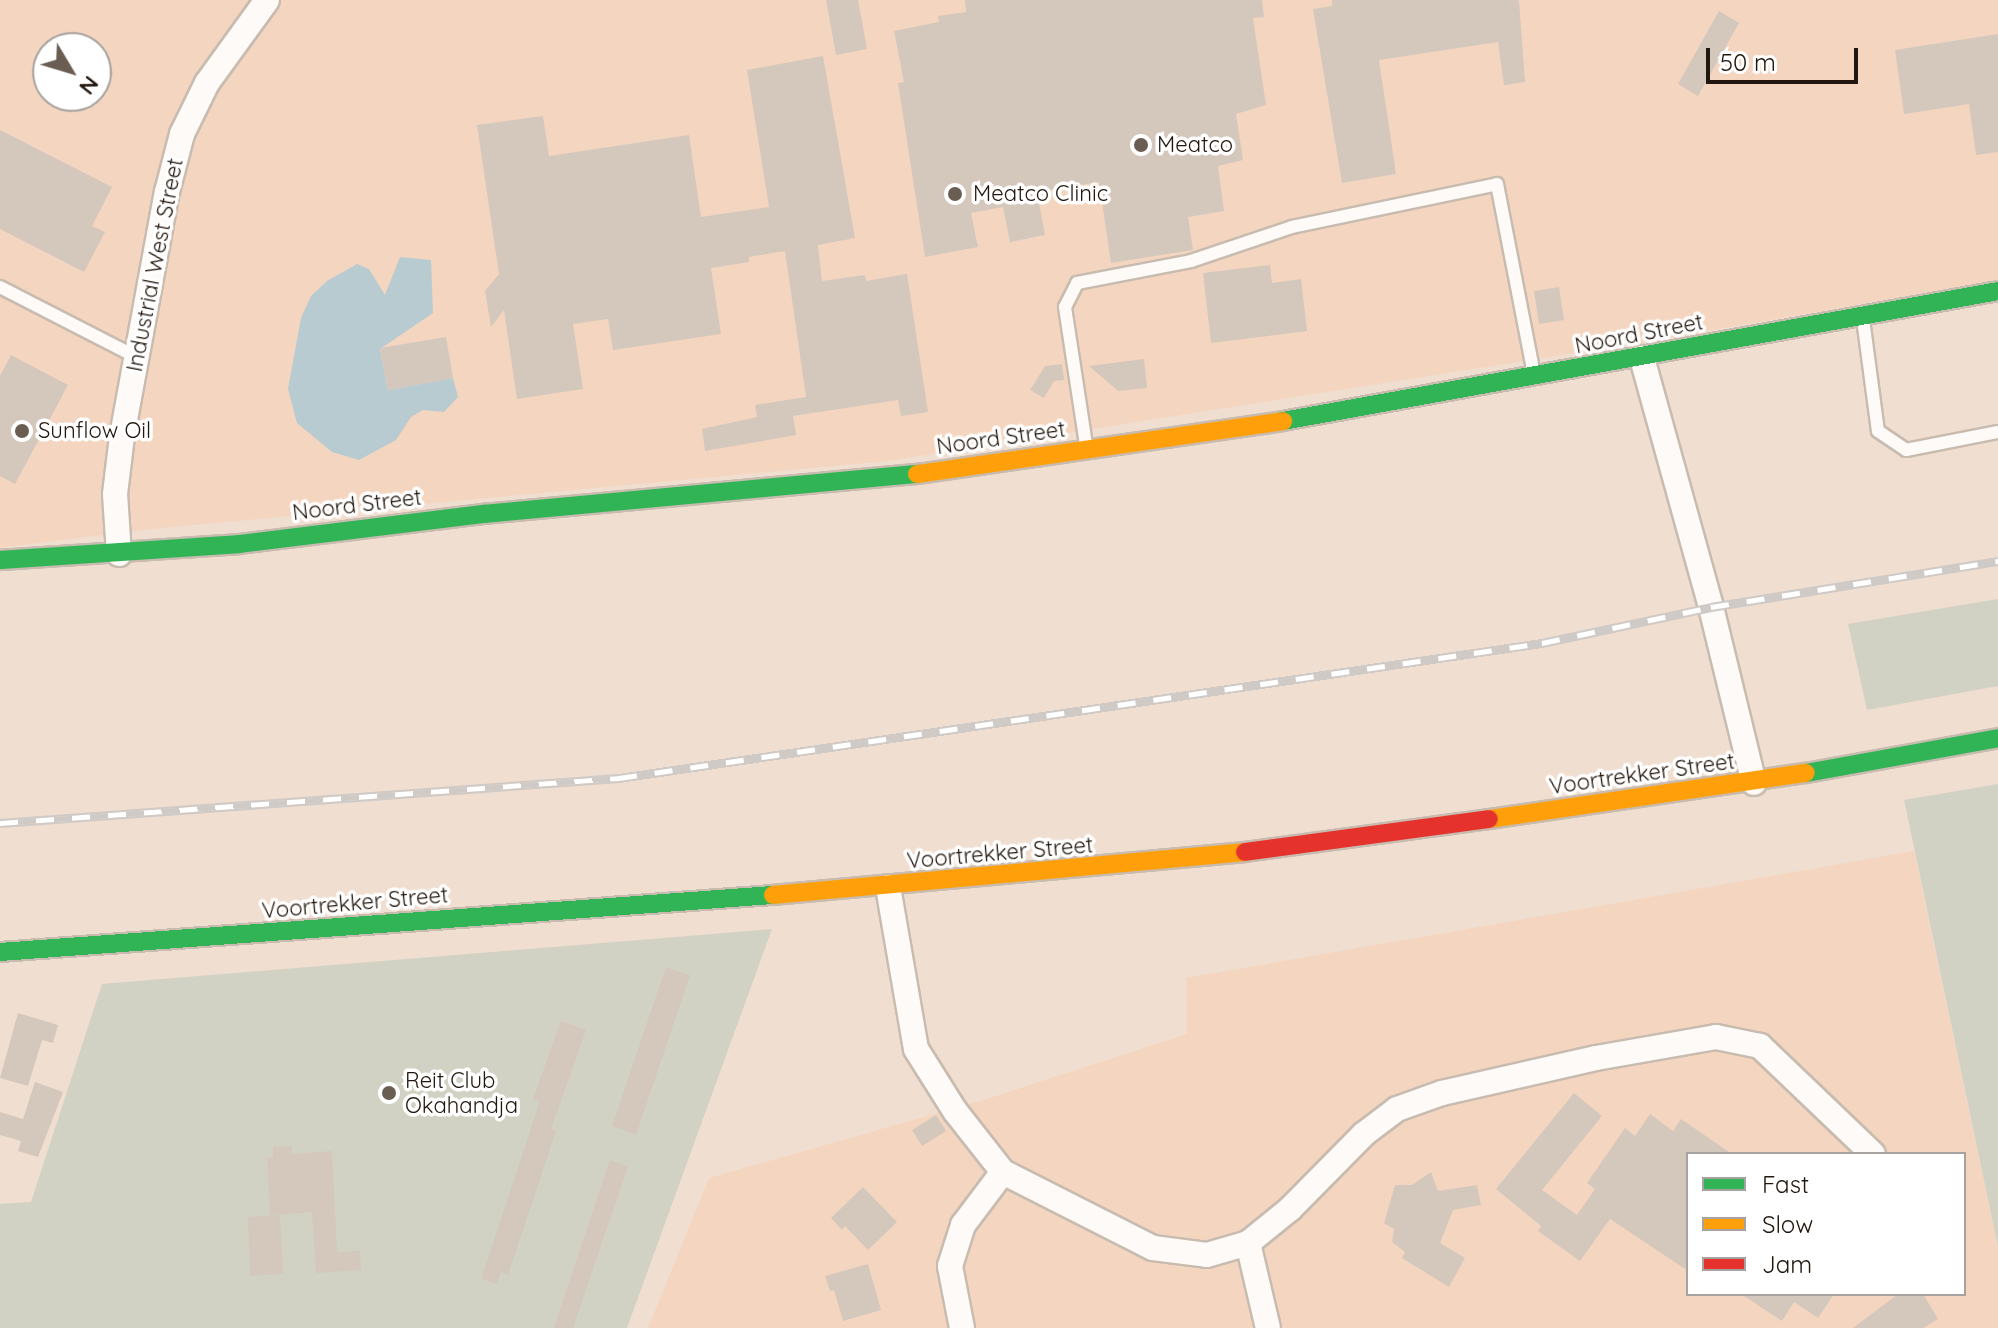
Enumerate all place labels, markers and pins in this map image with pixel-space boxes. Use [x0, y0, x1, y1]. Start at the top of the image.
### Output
place label: Meatco [1157, 132, 1233, 158]
marker: Meatco [1132, 136, 1150, 154]
place label: Meatco Clinic [973, 181, 1108, 207]
marker: Meatco Clinic [944, 183, 966, 205]
place label: Sunflow Oil [38, 418, 151, 444]
marker: Sunflow Oil [13, 422, 31, 440]
place label: Reit Club Okahandja [405, 1067, 518, 1118]
marker: Reit Club Okahandja [380, 1084, 398, 1102]

